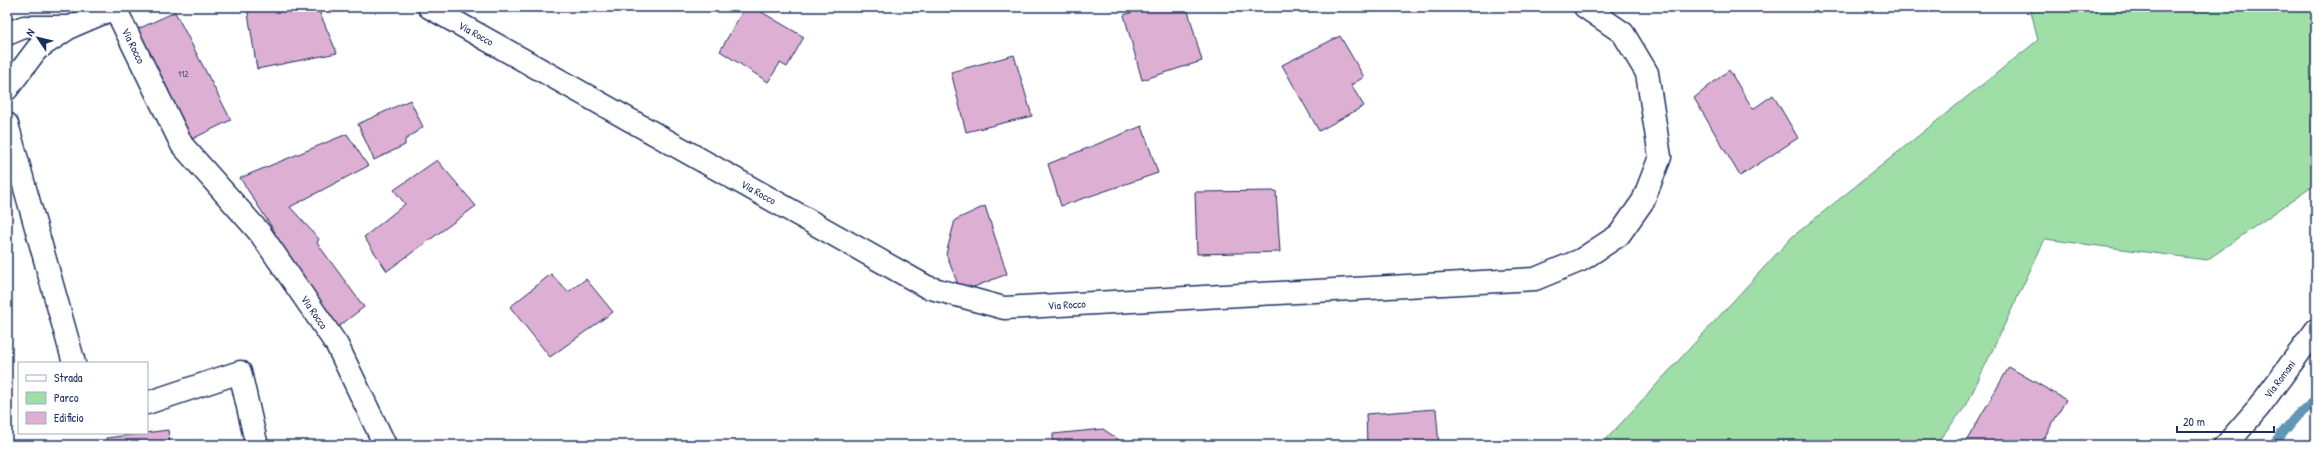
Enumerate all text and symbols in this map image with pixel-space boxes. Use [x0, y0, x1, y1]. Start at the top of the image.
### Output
north arrow [18, 18, 58, 58]
street label: Via Rocco [456, 18, 497, 49]
text: N [22, 26, 37, 39]
street label: Via Rocco [119, 26, 148, 66]
house number: 112 [178, 68, 189, 80]
street label: Via Rocco [739, 177, 779, 208]
street label: Via Rocco [298, 292, 331, 332]
street label: Via Rocco [1047, 297, 1087, 313]
street label: Via Romani [2261, 357, 2298, 401]
legend [18, 362, 148, 434]
text: Strada [54, 369, 83, 386]
text: Parco [54, 389, 79, 406]
scale bar [2177, 408, 2274, 434]
text: Edificio [54, 409, 84, 426]
text: 20 m [2183, 413, 2205, 430]

